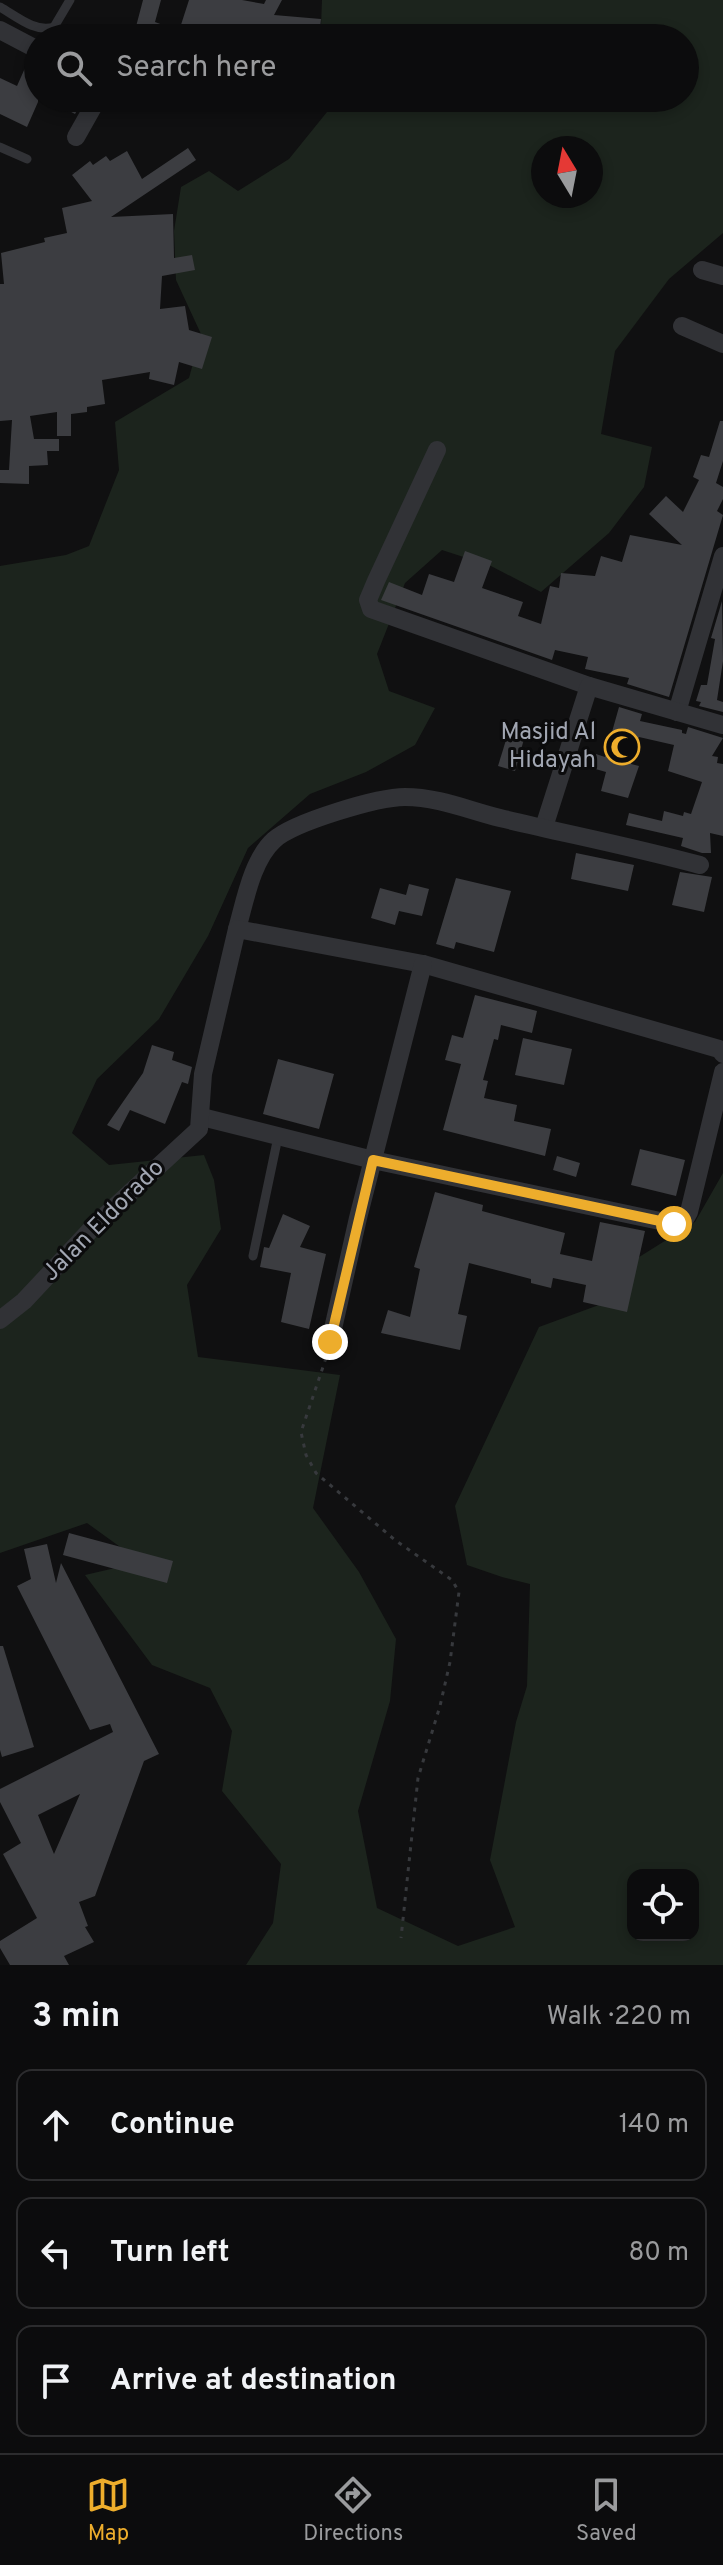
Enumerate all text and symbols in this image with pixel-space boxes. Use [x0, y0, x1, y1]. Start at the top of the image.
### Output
search box [24, 24, 699, 112]
icon: search [52, 46, 96, 90]
text: Search here [116, 50, 276, 87]
north arrow [531, 136, 603, 208]
place label: Masjid Al Hidayah [501, 718, 596, 776]
mosque icon: Masjid Al Hidayah [603, 728, 641, 766]
street label: Jalan Eldorado [37, 1154, 171, 1288]
route start [656, 1206, 692, 1242]
route end [312, 1324, 348, 1360]
map controls [627, 1869, 699, 1941]
button: locate [627, 1869, 699, 1941]
text: 3 min [32, 1996, 120, 2039]
text: Walk · 220 m [547, 2001, 691, 2034]
icon: ahead [34, 2103, 78, 2147]
text: Continue [110, 2107, 235, 2144]
text: 140 m [619, 2109, 689, 2142]
icon: left [34, 2231, 78, 2275]
text: Turn left [110, 2235, 230, 2272]
text: 80 m [629, 2237, 689, 2270]
icon: arrive [34, 2359, 78, 2403]
text: Arrive at destination [110, 2363, 396, 2400]
tab: Map [86, 2473, 130, 2548]
tab: Directions [303, 2473, 403, 2548]
tab: Saved [576, 2473, 637, 2548]

